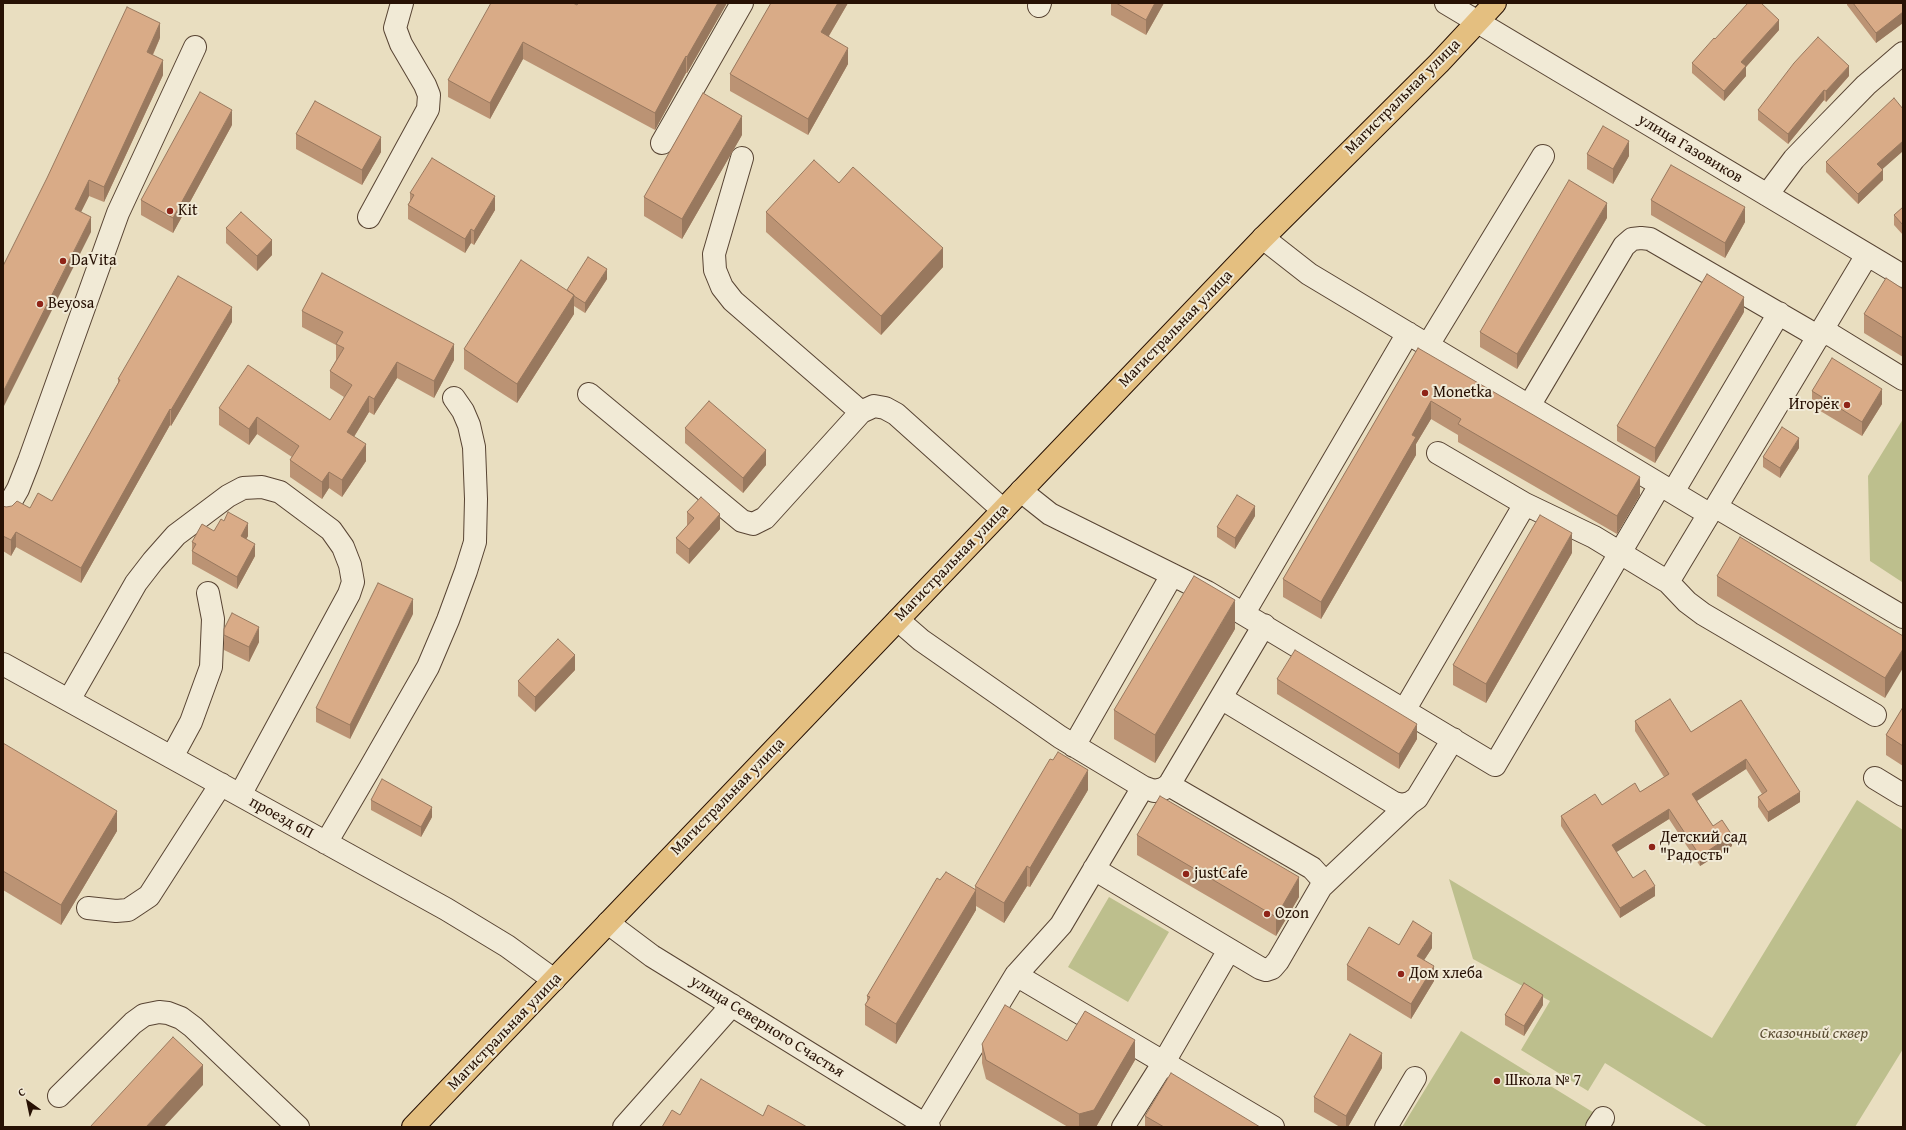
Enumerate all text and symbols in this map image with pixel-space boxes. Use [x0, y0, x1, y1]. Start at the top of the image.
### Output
street label: Магистральная улица [1341, 35, 1465, 159]
street label: улица Газовиков [1634, 110, 1746, 188]
place label: Kit [178, 201, 198, 221]
marker: Kit [165, 206, 175, 216]
place label: DaVita [71, 251, 116, 271]
marker: DaVita [58, 256, 68, 266]
street label: Магистральная улица [1115, 266, 1237, 392]
place label: Beyosa [48, 294, 94, 314]
marker: Beyosa [35, 299, 45, 309]
place label: Monetka [1433, 383, 1492, 403]
marker: Monetka [1420, 388, 1430, 398]
place label: Игорёк [1789, 395, 1839, 415]
marker: Игорёк [1842, 400, 1852, 410]
street label: Магистральная улица [891, 500, 1013, 626]
street label: Магистральная улица [667, 734, 789, 860]
street label: проезд 6П [246, 793, 316, 843]
place label: Детский сад "Радость" [1660, 828, 1747, 866]
marker: Детский сад "Радость" [1647, 842, 1657, 852]
place label: justCafe [1194, 864, 1248, 884]
marker: justCafe [1181, 869, 1191, 879]
place label: Ozon [1275, 904, 1309, 924]
marker: Ozon [1262, 909, 1272, 919]
place label: Дом хлеба [1409, 964, 1483, 984]
street label: Магистральная улица [444, 969, 566, 1095]
marker: Дом хлеба [1396, 969, 1406, 979]
street label: улица Северного Счастья [686, 972, 848, 1082]
park label: Сказочный сквер [1760, 1024, 1868, 1044]
place label: Школа № 7 [1505, 1071, 1581, 1091]
marker: Школа № 7 [1492, 1076, 1502, 1086]
north arrow [8, 1082, 48, 1122]
text: С [14, 1084, 28, 1100]

